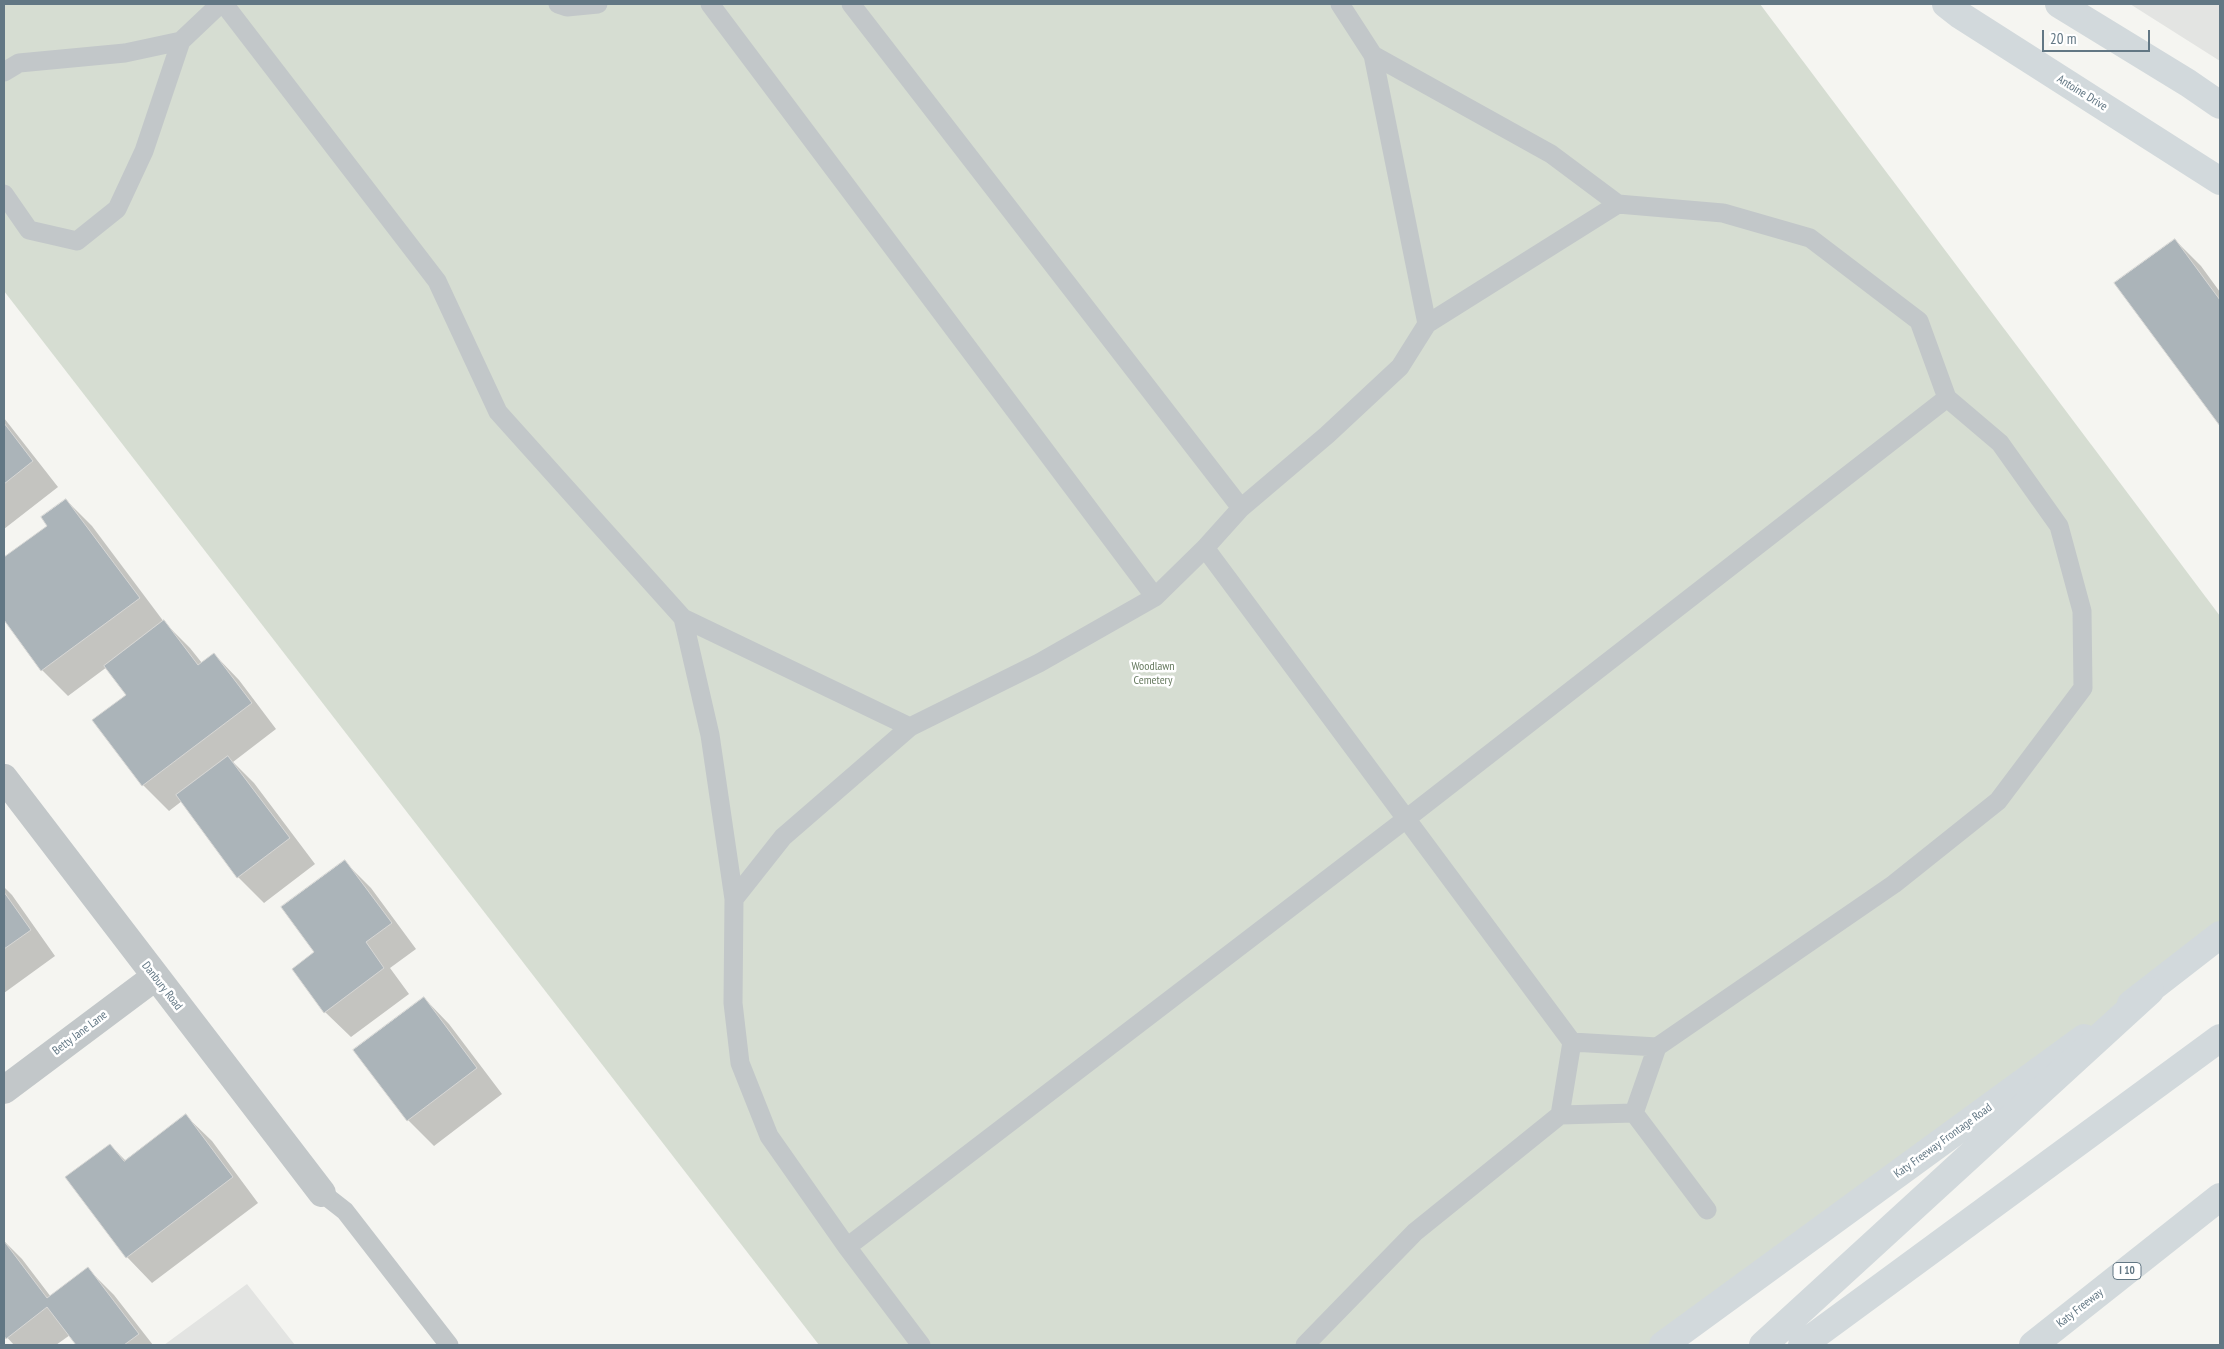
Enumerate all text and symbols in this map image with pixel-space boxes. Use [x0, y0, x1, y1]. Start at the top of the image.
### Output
scale bar [2044, 20, 2152, 52]
text: 20 m [2050, 29, 2076, 48]
street label: Antoine Drive [2054, 72, 2110, 114]
park label: Woodlawn Cemetery [1131, 660, 1175, 688]
street label: Danbury Road [139, 959, 185, 1013]
street label: Betty Jane Lane [50, 1008, 110, 1058]
street label: Katy Freeway Frontage Road [1891, 1101, 1995, 1181]
road number: I 10 [2113, 1262, 2141, 1280]
street label: Katy Freeway [2054, 1285, 2106, 1331]

